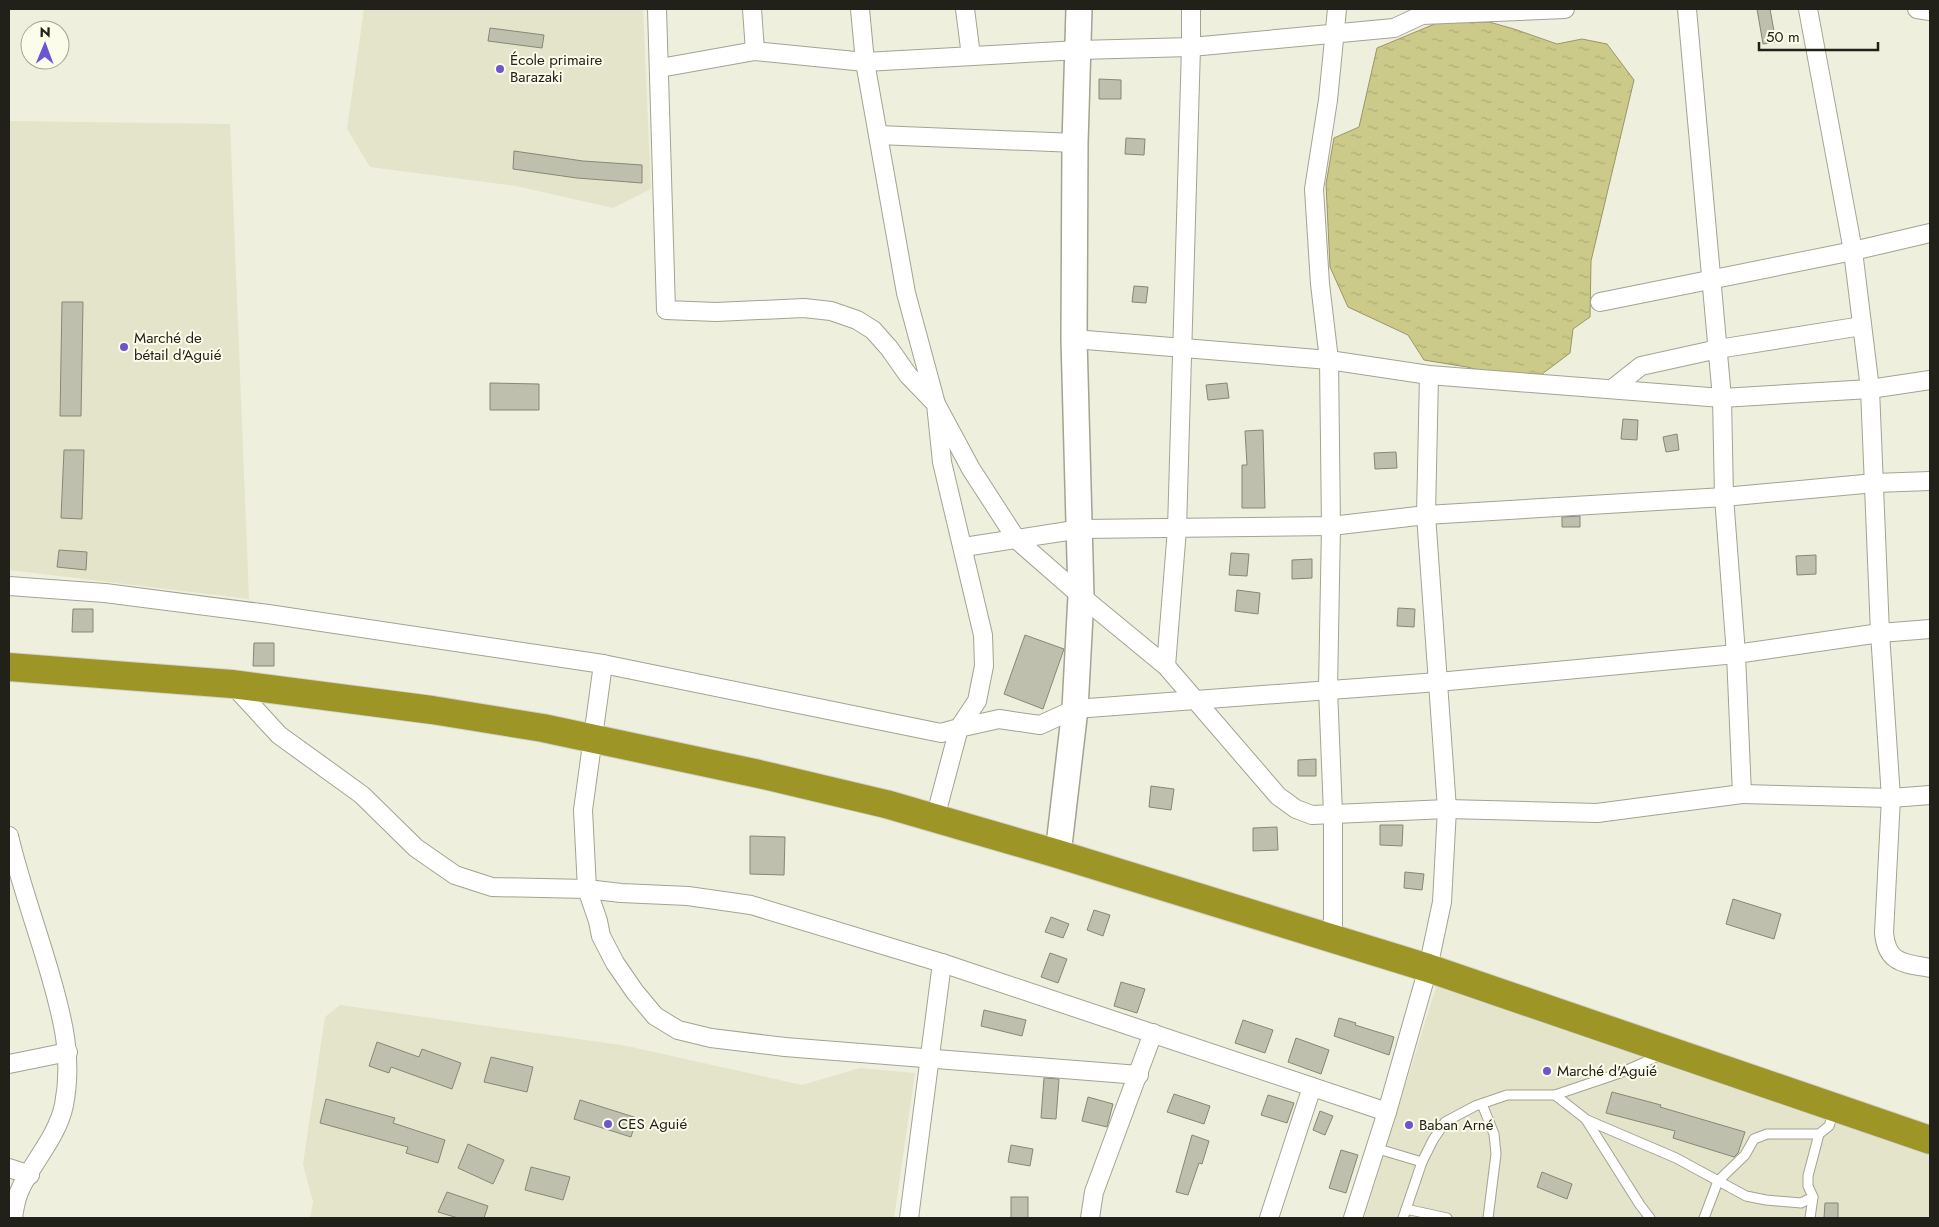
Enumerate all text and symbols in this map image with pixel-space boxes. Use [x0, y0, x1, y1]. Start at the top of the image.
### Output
north arrow [20, 20, 70, 70]
scale bar [1759, 20, 1878, 52]
text: N [39, 22, 51, 42]
text: 50 m [1766, 26, 1800, 48]
place label: École primaire Barazaki [510, 49, 603, 88]
marker: École primaire Barazaki [494, 63, 506, 75]
place label: Marché de bétail d'Aguié [134, 327, 222, 366]
marker: Marché de bétail d'Aguié [118, 341, 130, 353]
place label: Marché d'Aguié [1557, 1060, 1657, 1082]
marker: Marché d'Aguié [1541, 1065, 1553, 1077]
place label: CES Aguié [618, 1113, 687, 1135]
place label: Baban Arné [1419, 1114, 1494, 1136]
marker: CES Aguié [602, 1118, 614, 1130]
marker: Baban Arné [1403, 1119, 1415, 1131]

